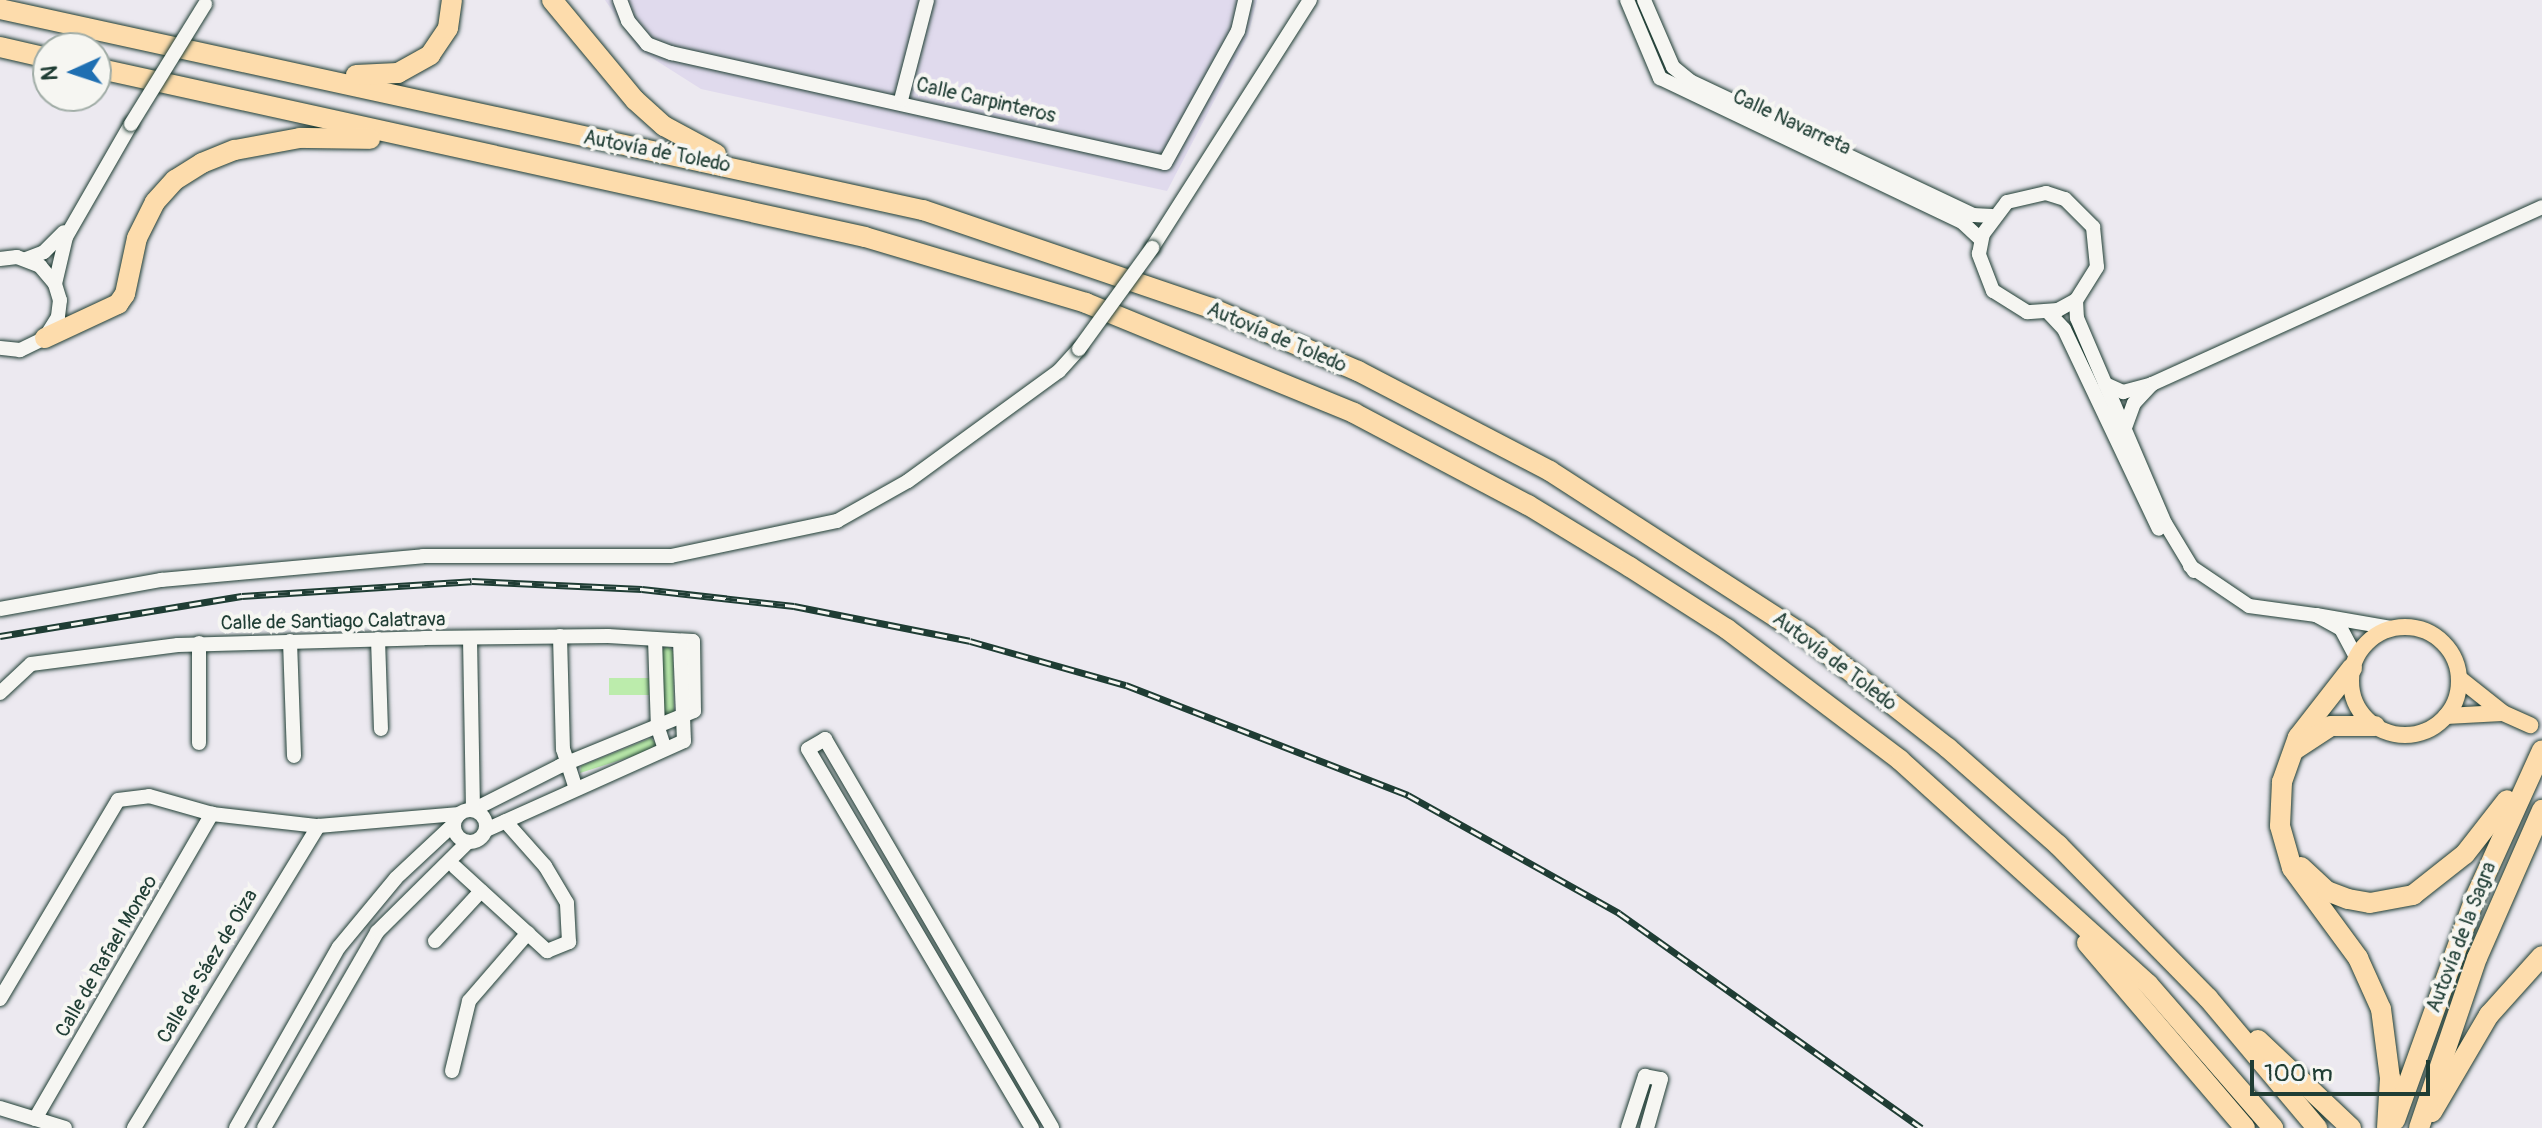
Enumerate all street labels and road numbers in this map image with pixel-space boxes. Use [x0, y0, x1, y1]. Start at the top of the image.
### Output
street label: Calle Carpinteros [914, 72, 1058, 128]
street label: Calle Navarreta [1729, 84, 1855, 160]
street label: Autovía de Toledo [581, 125, 733, 177]
street label: Autovía de Toledo [1204, 297, 1350, 377]
street label: Calle de Santiago Calatrava [220, 607, 446, 635]
street label: Autovía de Toledo [1768, 607, 1902, 715]
street label: Autovía de la Sagra [2421, 858, 2501, 1016]
street label: Calle de Rafael Moneo [50, 871, 162, 1041]
street label: Calle de Sáez de Oiza [152, 885, 262, 1047]

